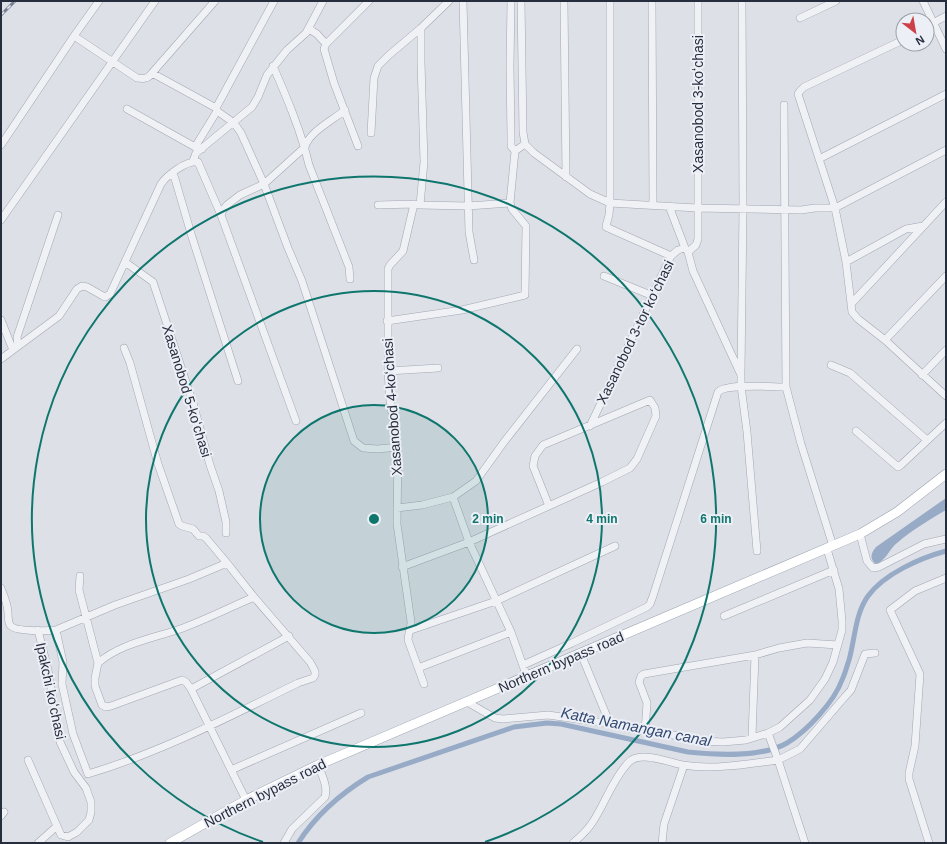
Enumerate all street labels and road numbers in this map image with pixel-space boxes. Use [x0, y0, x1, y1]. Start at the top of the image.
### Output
street label: Xasanobod 3-koʻchasi [690, 35, 706, 173]
street label: Xasanobod 3-tor koʻchasi [593, 257, 677, 407]
street label: Xasanobod 5-koʻchasi [159, 323, 215, 459]
street label: Xasanobod 4-koʻchasi [379, 338, 405, 476]
street label: Northern bypass road [496, 628, 626, 696]
street label: Ipakchi koʻchasi [33, 641, 69, 741]
street label: Northern bypass road [201, 755, 329, 831]

